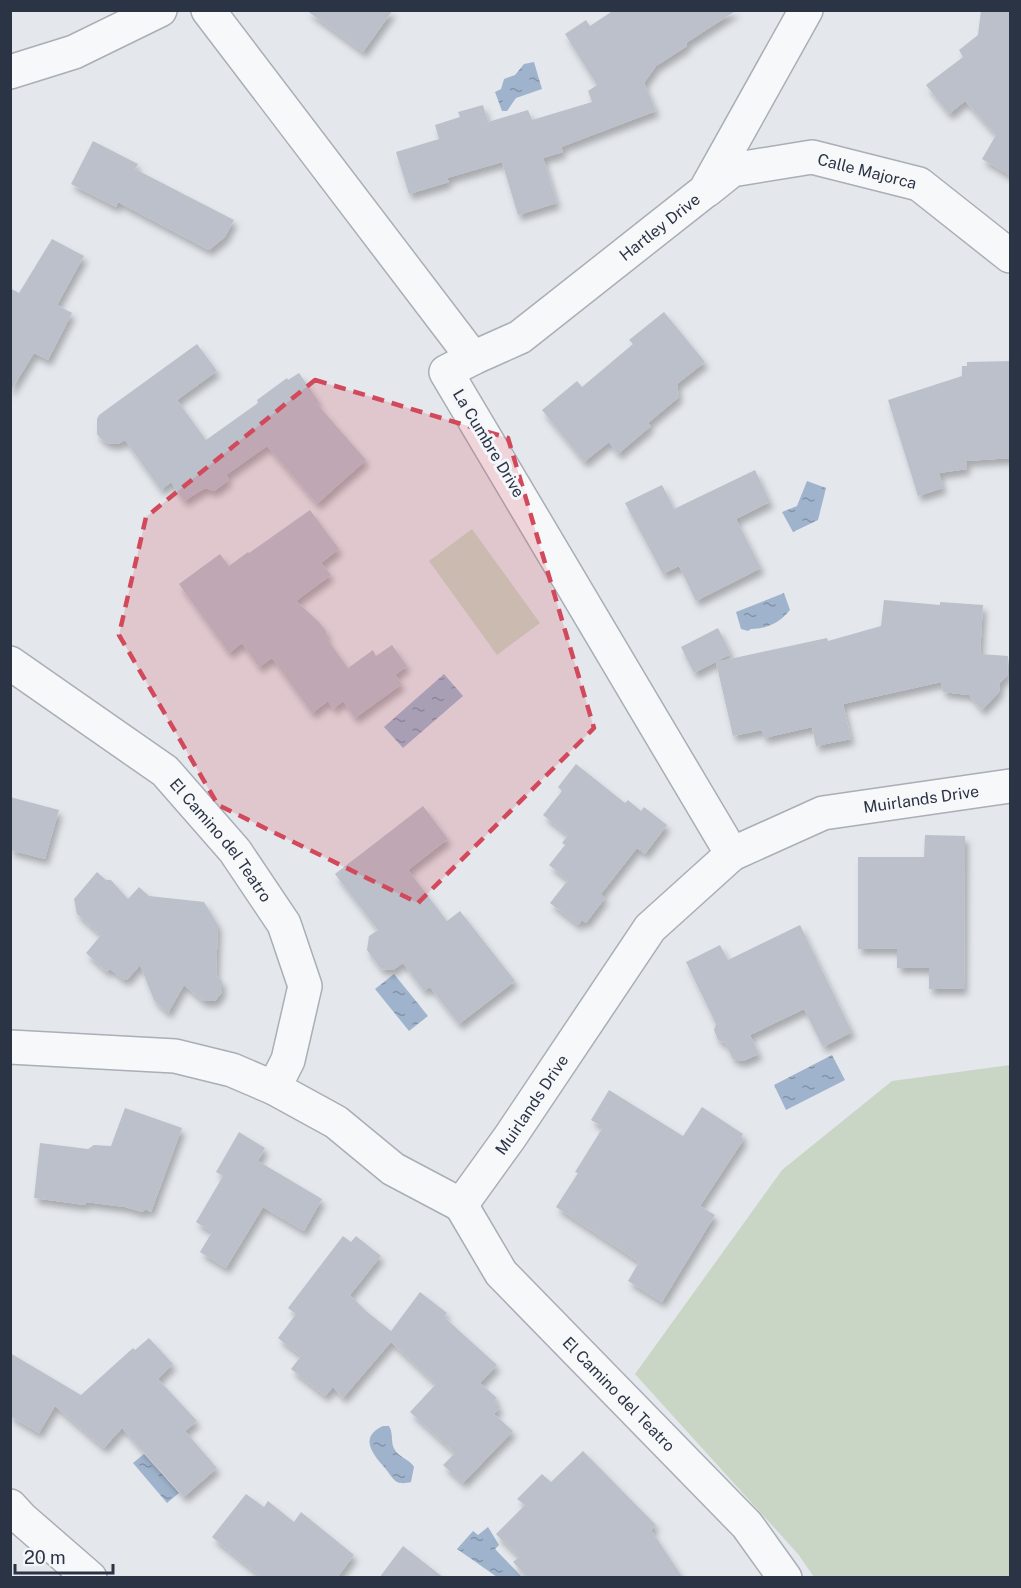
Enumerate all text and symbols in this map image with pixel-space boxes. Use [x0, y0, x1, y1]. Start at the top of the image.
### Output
street label: Calle Majorca [816, 150, 919, 193]
street label: Hartley Drive [616, 190, 704, 265]
street label: La Cumbre Drive [449, 386, 528, 501]
street label: El Camino del Teatro [166, 775, 275, 906]
street label: Muirlands Drive [862, 782, 980, 817]
street label: Muirlands Drive [491, 1051, 572, 1158]
street label: El Camino del Teatro [559, 1333, 679, 1456]
scale bar [15, 1537, 112, 1575]
text: 20 m [24, 1547, 66, 1568]

